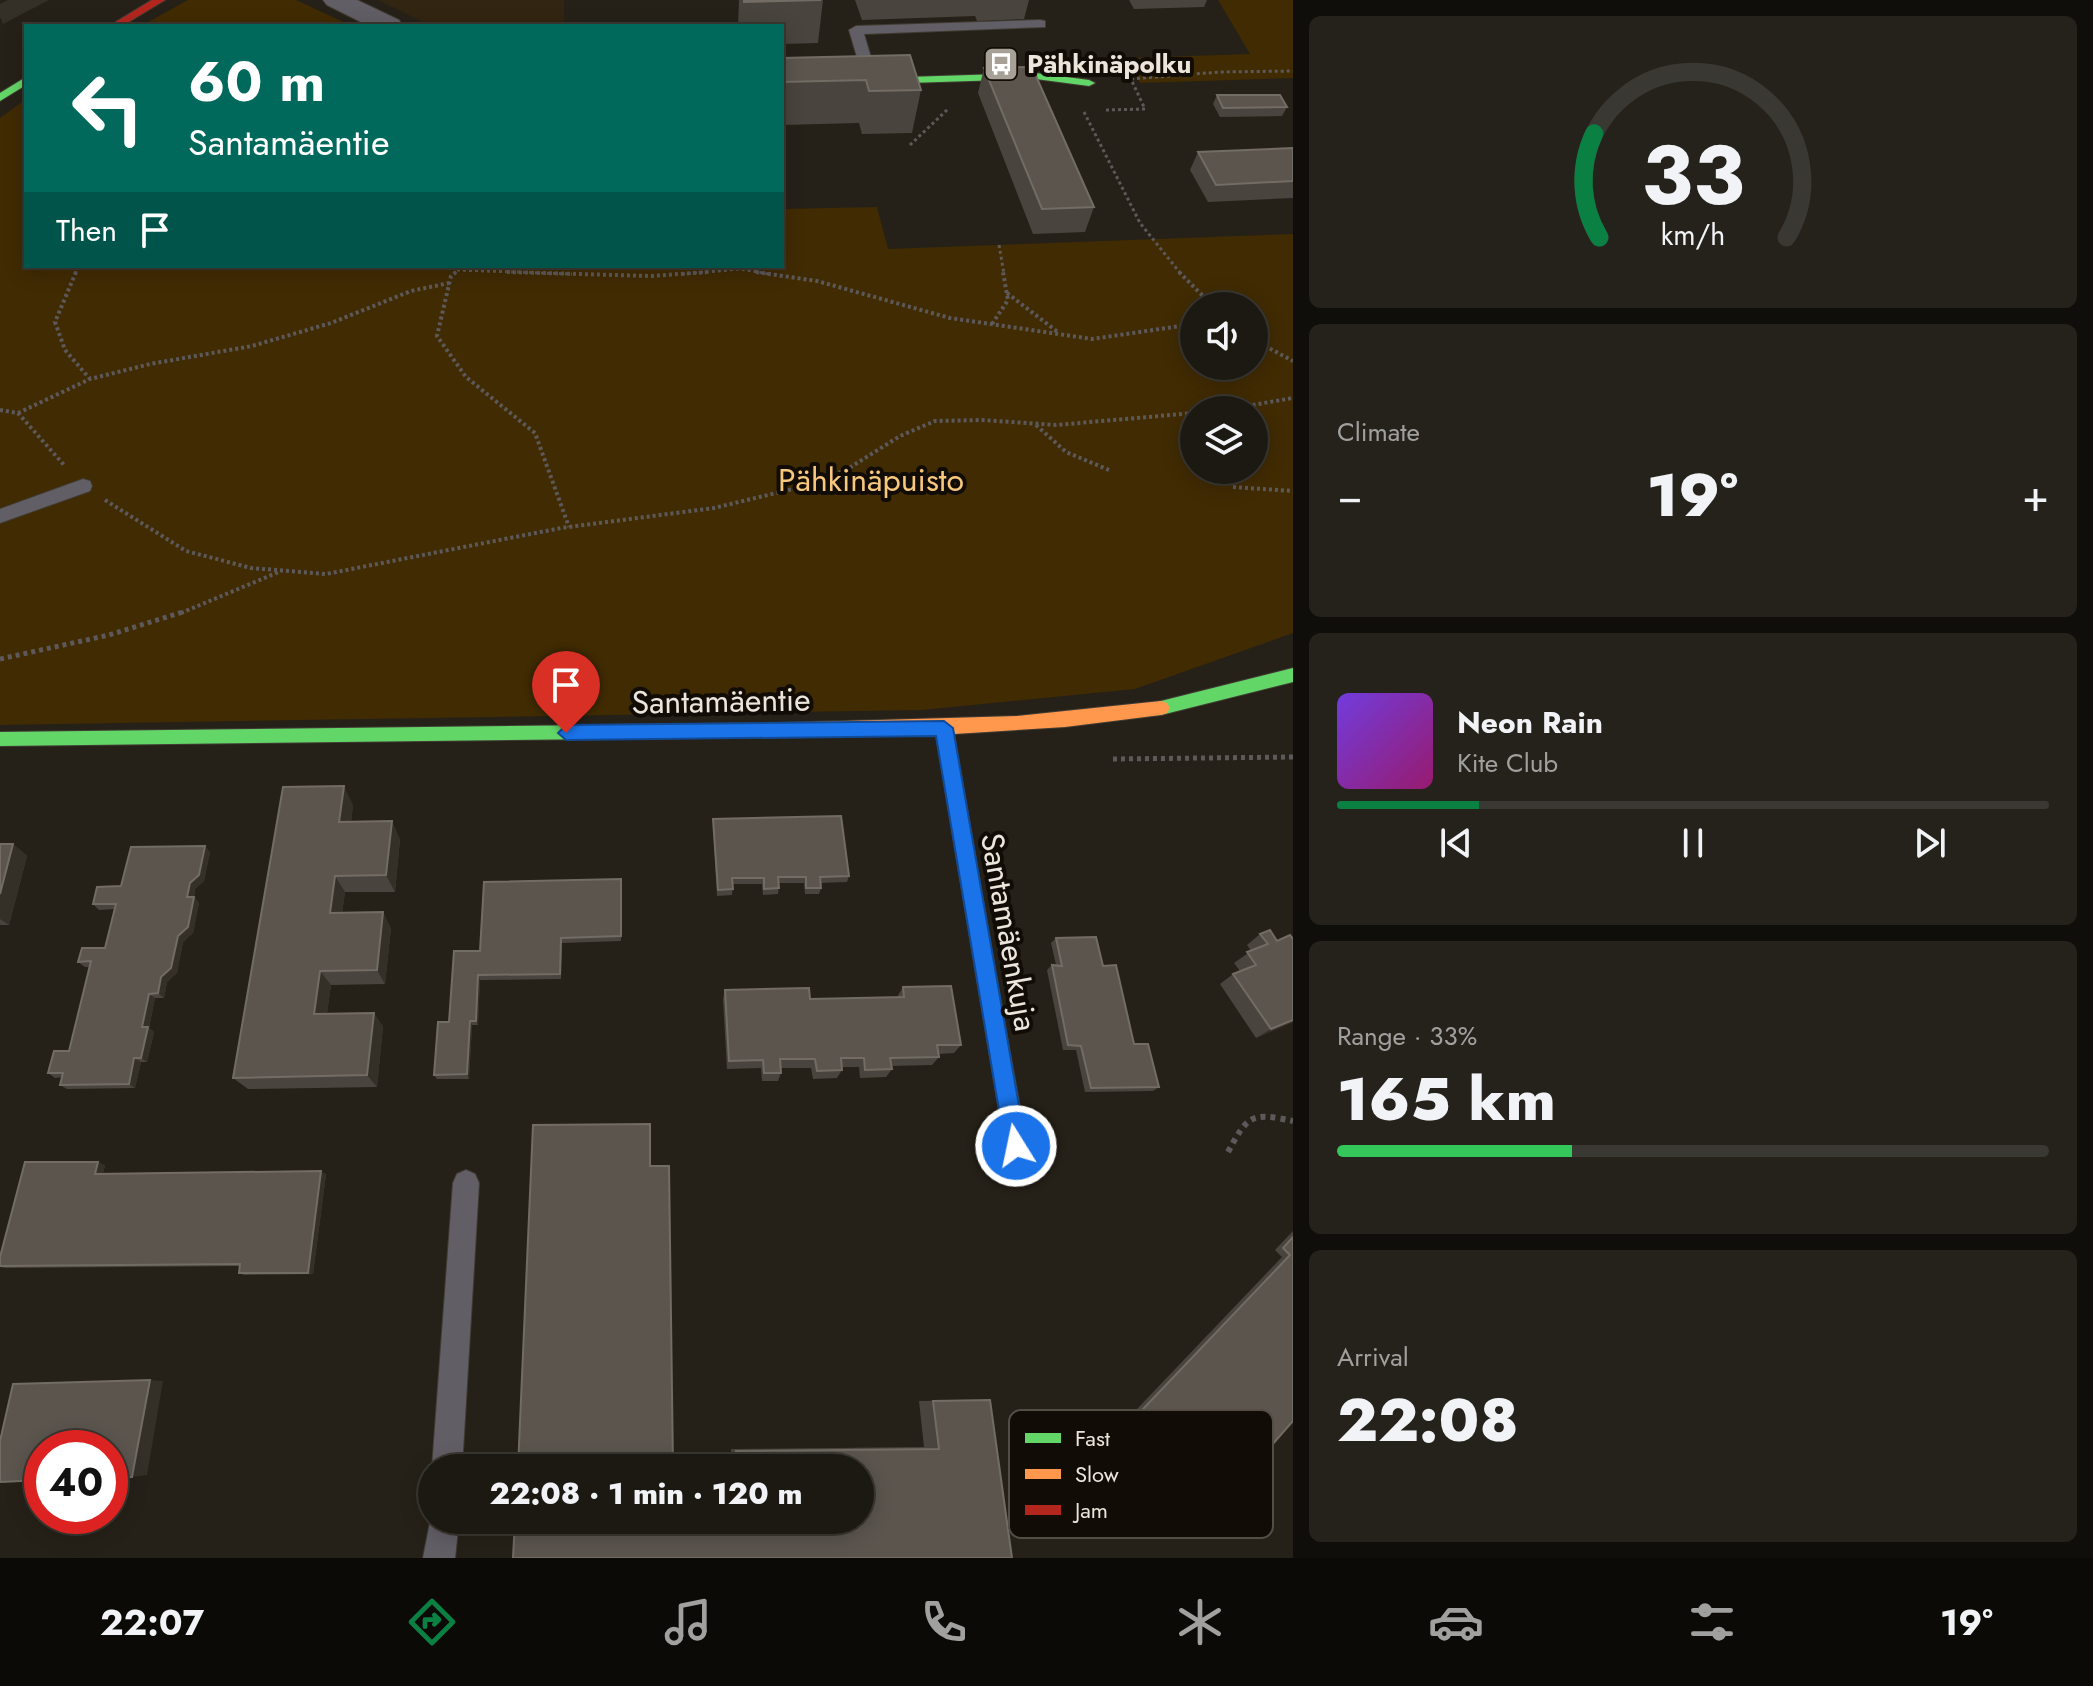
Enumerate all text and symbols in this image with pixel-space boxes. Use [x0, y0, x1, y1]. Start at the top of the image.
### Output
text: 60 m [188, 41, 325, 122]
bus stop icon: Pähkinäpolku [982, 45, 1020, 83]
place label: Pähkinäpolku [1027, 45, 1192, 83]
icon: left [56, 56, 160, 160]
text: 33 [1641, 115, 1745, 235]
text: Santamäentie [188, 116, 389, 168]
icon: arrive [133, 208, 177, 252]
text: Then [56, 209, 117, 252]
text: km/h [1661, 214, 1725, 256]
map controls [1180, 292, 1268, 484]
button: sound [1180, 292, 1268, 380]
button: layers [1180, 396, 1268, 484]
text: Climate [1337, 413, 1420, 451]
text: 19° [1647, 452, 1738, 539]
park label: Pähkinäpuisto [778, 457, 964, 503]
text: − [1337, 464, 1363, 528]
text: + [2022, 464, 2049, 528]
pin [532, 651, 600, 733]
icon: arrive [544, 663, 588, 707]
street label: Santamäentie [631, 676, 811, 726]
text: Neon Rain [1457, 701, 1603, 744]
text: Kite Club [1457, 744, 1558, 782]
icon: previous [1434, 821, 1478, 865]
icon: pause [1671, 821, 1715, 865]
icon: next [1908, 821, 1952, 865]
street label: Santamäenkuja [969, 829, 1049, 1035]
text: Range · 33% [1337, 1017, 1477, 1055]
text: 165 km [1337, 1056, 1556, 1143]
position arrow [974, 1104, 1058, 1188]
text: Arrival [1337, 1338, 1409, 1376]
text: 22:08 [1337, 1377, 1519, 1464]
legend [1009, 1410, 1273, 1538]
text: Fast [1075, 1422, 1111, 1454]
speed limit sign: 40 [24, 1430, 128, 1534]
text: Slow [1075, 1458, 1119, 1490]
text: 22:08 · 1 min · 120 m [489, 1472, 803, 1515]
text: Jam [1072, 1494, 1108, 1526]
icon: directions [404, 1594, 460, 1650]
icon: music [660, 1594, 716, 1650]
icon: phone [916, 1594, 972, 1650]
icon: climate [1172, 1594, 1228, 1650]
icon: car [1428, 1594, 1484, 1650]
icon: filters [1684, 1594, 1740, 1650]
text: 22:07 [100, 1596, 204, 1648]
text: 19° [1940, 1596, 1993, 1648]

